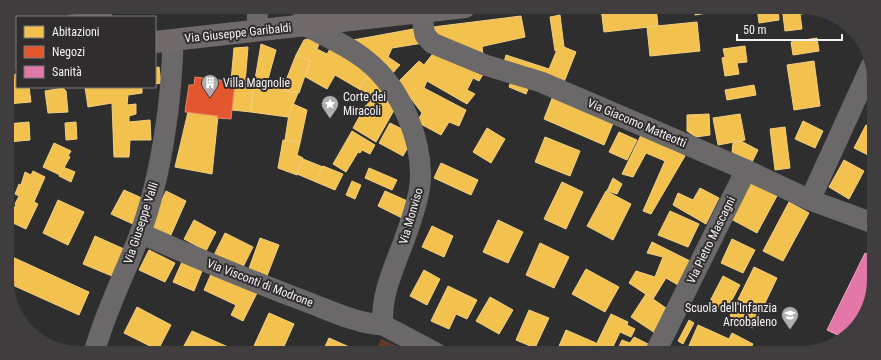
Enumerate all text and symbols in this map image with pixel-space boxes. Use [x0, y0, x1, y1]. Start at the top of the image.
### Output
legend [16, 16, 156, 88]
scale bar [737, 16, 842, 42]
street label: Via Giuseppe Garibaldi [184, 20, 292, 46]
text: 50 m [743, 23, 767, 37]
text: Abitazioni [52, 25, 100, 39]
text: Negozi [52, 45, 85, 59]
text: Sanità [52, 65, 82, 79]
building icon: Villa Magnolie [200, 73, 220, 98]
place label: Villa Magnolie [223, 76, 291, 90]
place label: Corte dei Miracoli [343, 90, 386, 118]
place icon: Corte dei Miracoli [320, 94, 340, 119]
street label: Via Giacomo Matteotti [585, 96, 689, 150]
street label: Via Giuseppe Valli [121, 180, 161, 266]
street label: Via Monviso [396, 186, 426, 246]
street label: Via Pietro Mascagni [684, 194, 738, 286]
street label: Via Visconti di Modrone [205, 256, 316, 310]
place label: Scuola dell'Infanzia Arcobaleno [685, 301, 777, 329]
school or university icon: Scuola dell'Infanzia Arcobaleno [780, 305, 800, 330]

